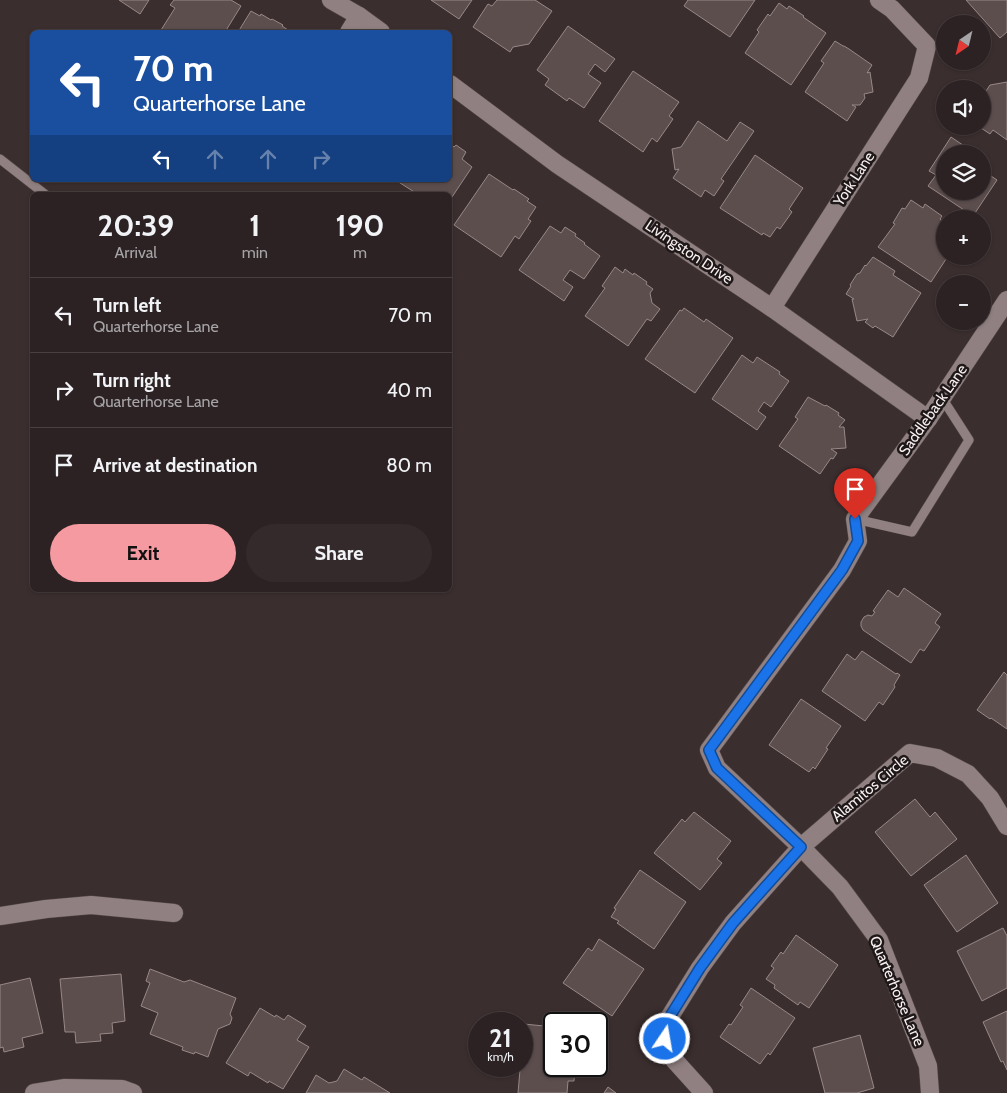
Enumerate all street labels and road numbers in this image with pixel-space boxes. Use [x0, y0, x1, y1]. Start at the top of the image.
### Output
street label: York Lane [829, 148, 878, 210]
street label: Livingston Drive [642, 216, 737, 288]
street label: Saddleback Lane [895, 361, 971, 459]
street label: Alamitos Circle [828, 751, 912, 825]
street label: Quarterhorse Lane [866, 933, 928, 1049]

